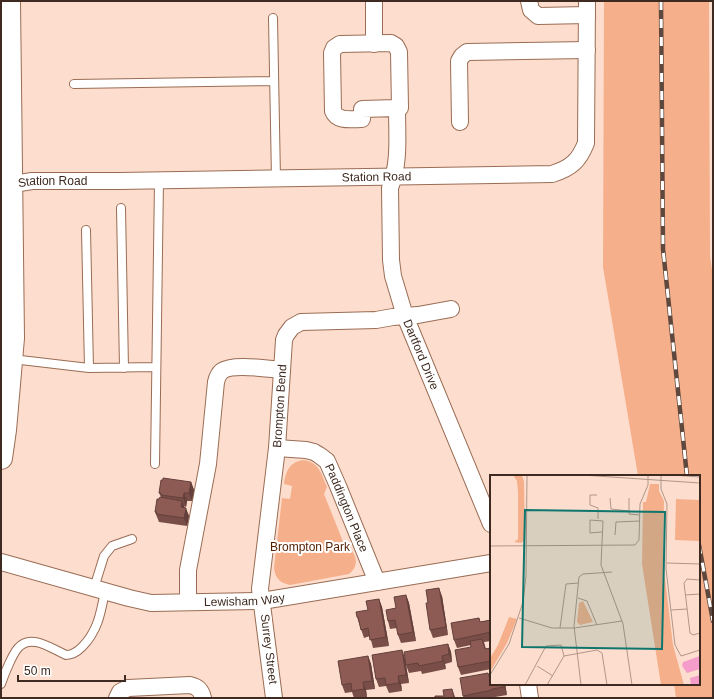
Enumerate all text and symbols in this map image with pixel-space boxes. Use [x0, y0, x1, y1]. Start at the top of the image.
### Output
street label: Station Road [342, 169, 411, 184]
street label: Station Road [17, 174, 87, 190]
street label: Dartford Drive [400, 317, 442, 392]
street label: Brompton Bend [270, 364, 289, 448]
street label: Paddington Place [322, 462, 371, 554]
inset map [490, 475, 700, 685]
park label: Brompton Park [270, 540, 351, 554]
street label: Lewisham Way [204, 590, 286, 609]
street label: Surrey Street [258, 613, 280, 686]
scale bar [18, 657, 125, 683]
text: 50 m [24, 664, 51, 678]

